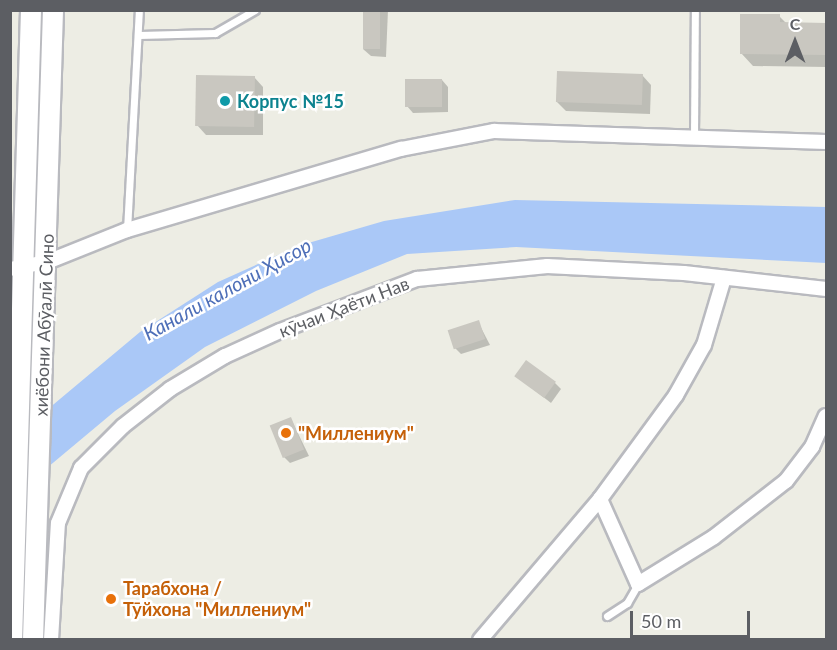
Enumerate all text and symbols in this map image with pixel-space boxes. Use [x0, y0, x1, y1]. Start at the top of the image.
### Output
north arrow [765, 12, 825, 72]
text: С [790, 14, 800, 33]
place label: Корпус №15 [237, 90, 344, 112]
marker: Корпус №15 [218, 94, 232, 108]
street label: хиёбони Абӯалӣ Сино [30, 233, 58, 417]
water label: Канали калони Ҳисор [139, 233, 315, 345]
street label: кӯчаи Ҳаёти Нав [276, 272, 412, 342]
place label: "Миллениум" [298, 422, 414, 444]
marker: "Миллениум" [279, 426, 293, 440]
place label: Тарабхона / Тӯйхона "Миллениум" [123, 578, 311, 620]
marker: Тарабхона / Тӯйхона "Миллениум" [104, 592, 118, 606]
scale bar [633, 599, 753, 637]
text: 50 m [641, 610, 681, 632]

